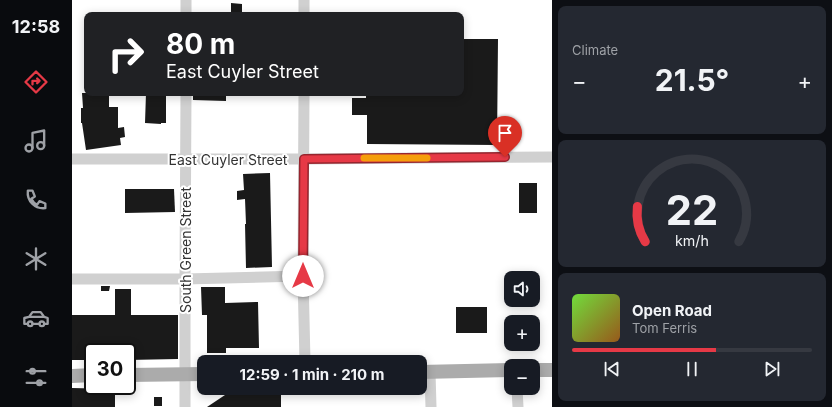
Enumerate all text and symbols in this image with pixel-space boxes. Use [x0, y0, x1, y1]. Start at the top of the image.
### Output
text: 12:58 [12, 16, 60, 37]
text: 80 m [166, 27, 235, 61]
icon: right [100, 28, 152, 80]
text: Climate [572, 42, 618, 58]
text: East Cuyler Street [166, 61, 319, 82]
text: 21.5° [655, 62, 729, 98]
icon: directions [22, 68, 50, 96]
text: − [572, 68, 587, 94]
text: + [797, 68, 812, 94]
pin [488, 116, 522, 157]
icon: arrive [494, 122, 516, 144]
icon: music [22, 127, 50, 155]
street label: East Cuyler Street [169, 151, 288, 168]
text: 22 [666, 184, 718, 234]
icon: phone [22, 186, 50, 214]
street label: South Green Street [177, 187, 194, 313]
text: km/h [675, 231, 709, 248]
icon: climate [22, 245, 50, 273]
position arrow [282, 255, 324, 297]
map controls [504, 271, 540, 395]
button: sound [504, 271, 540, 307]
text: Open Road [632, 301, 712, 320]
icon: car [22, 304, 50, 332]
button: + [504, 315, 540, 351]
text: Tom Ferris [632, 320, 697, 336]
speed limit sign: 30 [84, 343, 136, 395]
icon: previous [601, 358, 623, 380]
icon: pause [681, 358, 703, 380]
icon: next [761, 358, 783, 380]
button: − [504, 359, 540, 395]
icon: filters [22, 363, 50, 391]
text: 12:59 · 1 min · 210 m [240, 365, 384, 384]

